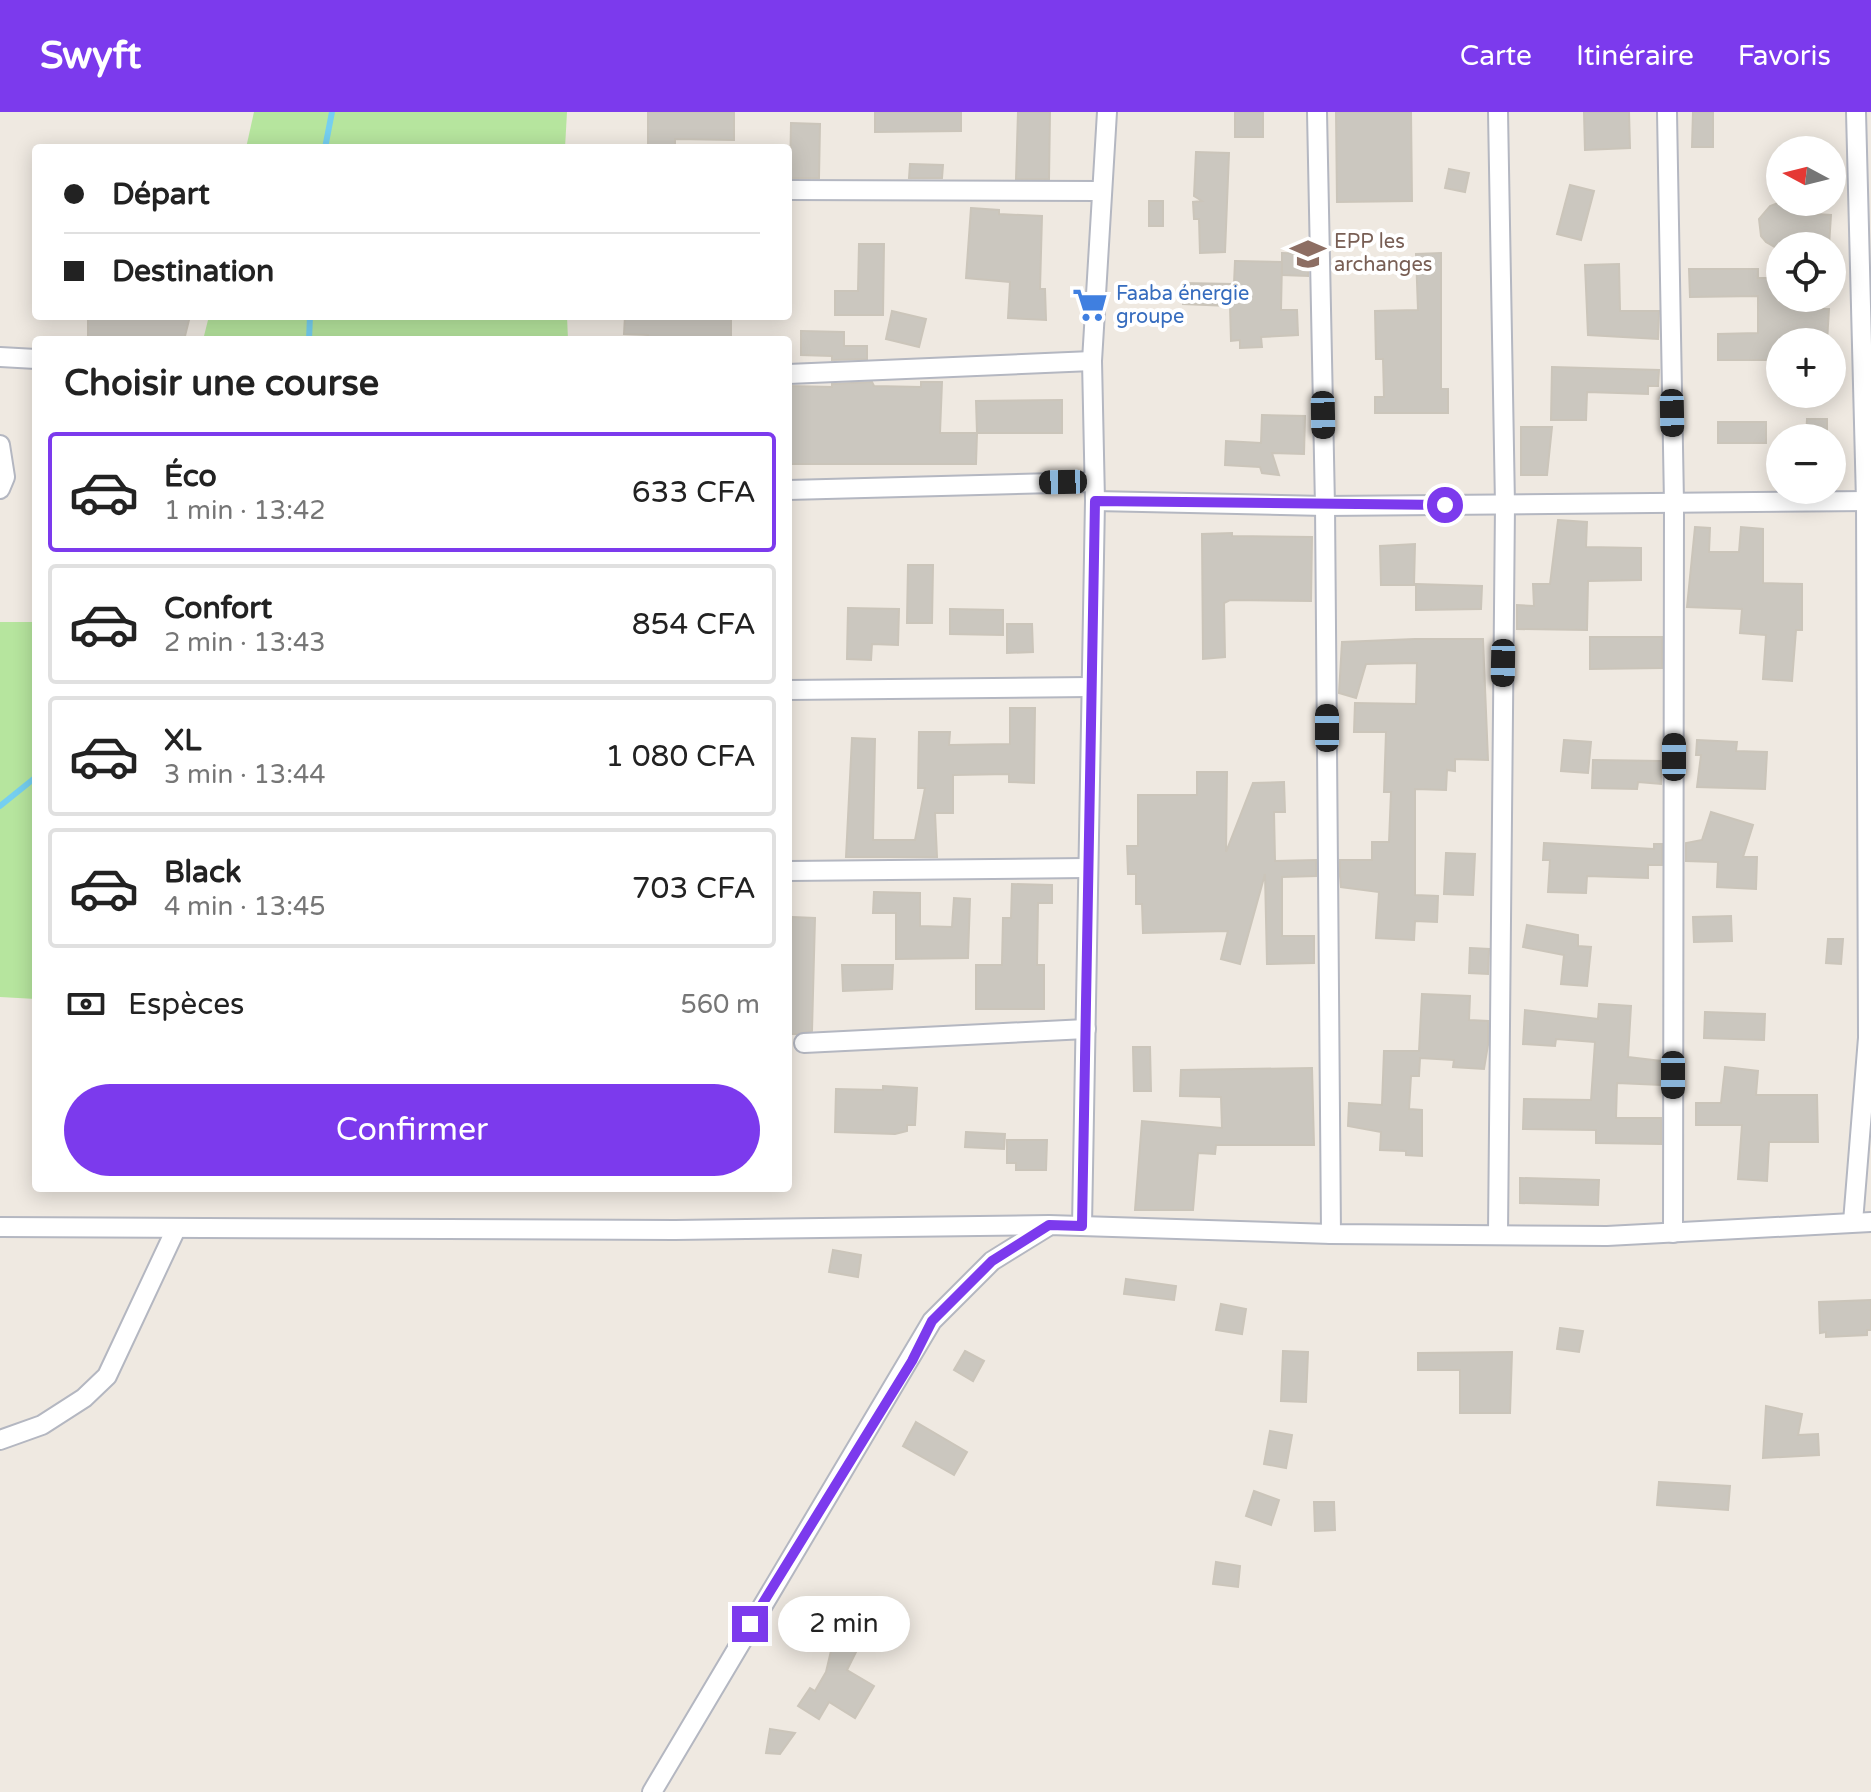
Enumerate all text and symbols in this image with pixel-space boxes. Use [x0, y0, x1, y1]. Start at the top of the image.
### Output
text: Swyft [40, 33, 141, 79]
text: Carte [1460, 39, 1532, 73]
text: Itinéraire [1576, 39, 1694, 73]
text: Favoris [1738, 39, 1831, 73]
north arrow [1766, 136, 1846, 216]
map controls [1766, 136, 1846, 504]
text: Départ [112, 176, 210, 213]
place label: EPP les archanges [1334, 230, 1432, 277]
button: locate [1766, 232, 1846, 312]
school or university icon: EPP les archanges [1289, 235, 1327, 273]
text: Destination [112, 253, 274, 290]
place label: Faaba énergie groupe [1116, 282, 1249, 329]
supermarket icon: Faaba énergie groupe [1071, 286, 1109, 324]
button: + [1766, 328, 1846, 408]
text: Choisir une course [64, 362, 379, 405]
car [1660, 389, 1684, 437]
car [1311, 391, 1335, 439]
button: − [1766, 424, 1846, 504]
icon: car [68, 456, 140, 528]
text: Éco [164, 458, 217, 495]
car [1039, 470, 1087, 494]
text: 633 CFA [632, 474, 756, 511]
route start [1427, 487, 1463, 523]
text: 1 min · 13:42 [164, 495, 326, 526]
icon: car [68, 588, 140, 660]
text: Confort [164, 590, 272, 627]
text: 854 CFA [632, 606, 756, 643]
text: 2 min · 13:43 [164, 627, 326, 658]
car [1491, 639, 1515, 687]
car [1315, 704, 1339, 752]
icon: car [68, 720, 140, 792]
text: XL [164, 722, 201, 759]
car [1662, 733, 1686, 781]
text: 1 080 CFA [605, 738, 756, 775]
text: 3 min · 13:44 [164, 759, 326, 790]
icon: car [68, 852, 140, 924]
text: Black [164, 854, 241, 891]
text: 703 CFA [632, 870, 756, 907]
text: 4 min · 13:45 [164, 891, 326, 922]
icon: cash [64, 982, 108, 1026]
text: Espèces [128, 986, 245, 1023]
text: 560 m [680, 989, 760, 1020]
car [1661, 1051, 1685, 1099]
button: Confirmer [64, 1084, 760, 1176]
callout: 2 min [778, 1596, 910, 1652]
route end [732, 1606, 768, 1642]
text: 2 min [809, 1608, 879, 1639]

